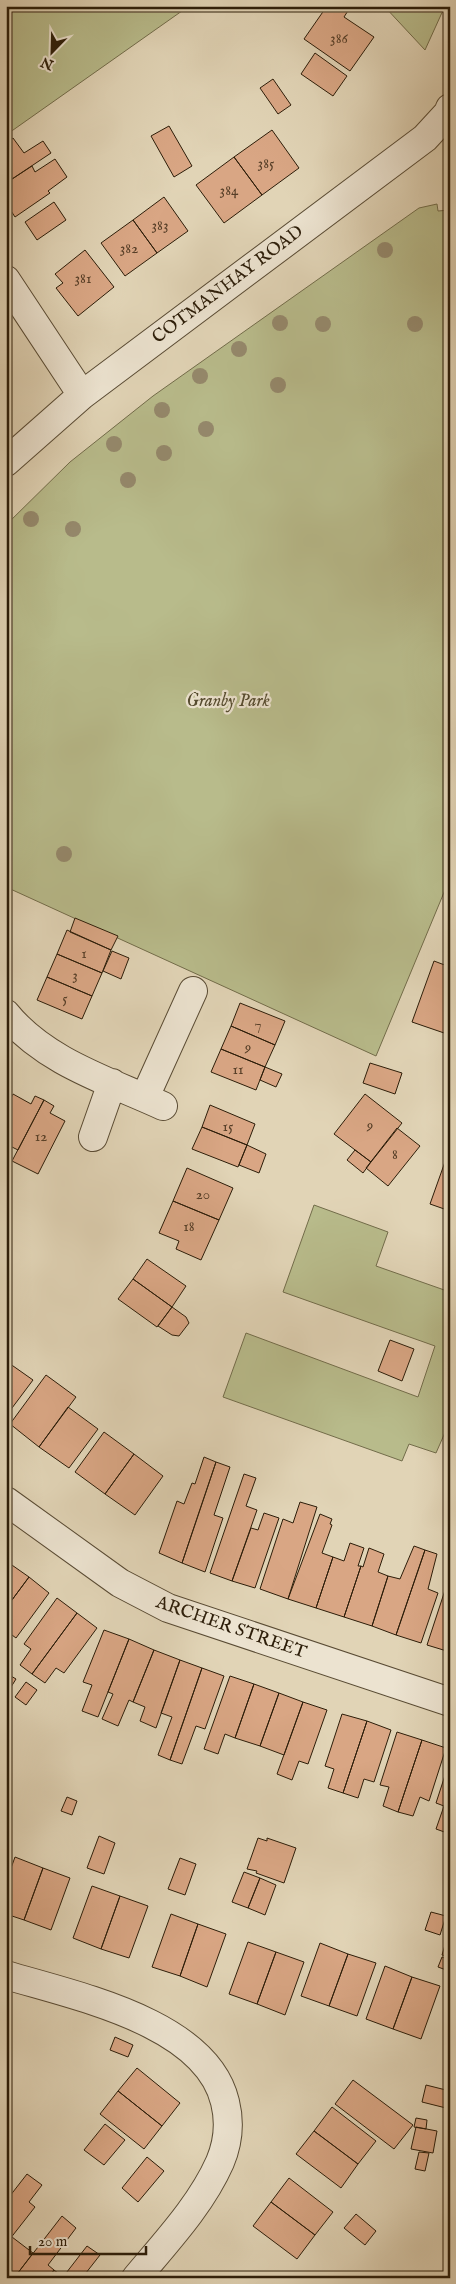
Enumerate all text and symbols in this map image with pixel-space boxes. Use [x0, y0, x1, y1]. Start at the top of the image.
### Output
north arrow [28, 28, 78, 78]
house number: 386 [330, 29, 349, 48]
text: N [38, 52, 57, 74]
house number: 385 [258, 154, 275, 173]
house number: 384 [220, 181, 239, 200]
house number: 383 [151, 216, 169, 235]
street label: COTMANHAY ROAD [148, 221, 308, 349]
house number: 382 [120, 239, 138, 258]
house number: 381 [74, 269, 92, 288]
park label: Granby Park [186, 690, 270, 713]
house number: 1 [81, 944, 87, 963]
house number: 3 [72, 966, 78, 985]
house number: 5 [62, 989, 68, 1008]
house number: 7 [254, 1015, 262, 1034]
house number: 9 [244, 1038, 251, 1057]
house number: 11 [232, 1060, 244, 1079]
house number: 9 [366, 1116, 373, 1135]
house number: 15 [222, 1117, 234, 1136]
house number: 12 [35, 1127, 47, 1146]
house number: 8 [392, 1145, 398, 1164]
house number: 20 [196, 1185, 210, 1204]
house number: 18 [183, 1217, 195, 1236]
street label: ARCHER STREET [152, 1591, 309, 1665]
scale bar [30, 2224, 146, 2256]
text: 20 m [38, 2232, 68, 2251]

